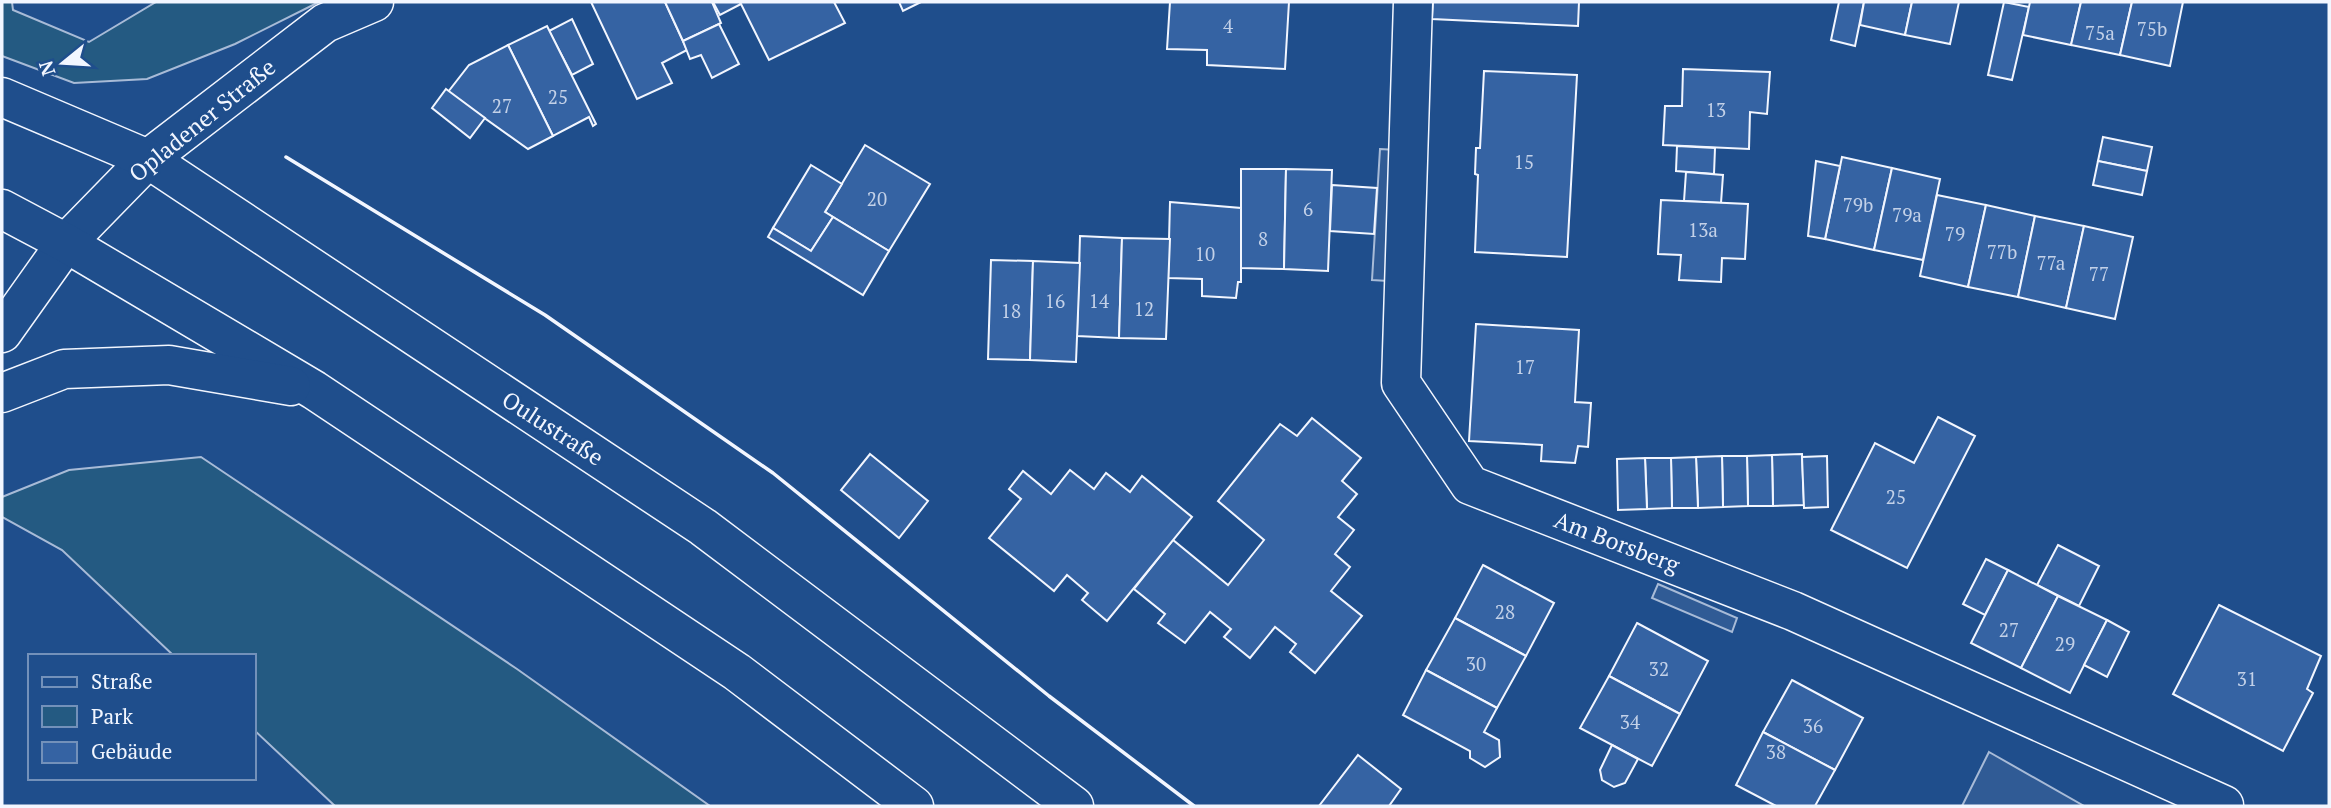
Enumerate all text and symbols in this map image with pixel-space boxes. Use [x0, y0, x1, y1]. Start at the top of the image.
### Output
house number: 4 [1223, 13, 1234, 38]
house number: 75b [2137, 16, 2167, 41]
house number: 75a [2085, 20, 2115, 45]
north arrow [28, 28, 98, 98]
street label: Opladener Straße [122, 51, 282, 189]
text: N [32, 57, 60, 79]
house number: 25 [548, 84, 568, 109]
house number: 27 [492, 93, 512, 118]
house number: 13 [1706, 97, 1726, 122]
house number: 15 [1514, 149, 1534, 174]
house number: 20 [867, 186, 887, 211]
house number: 79b [1843, 192, 1873, 217]
house number: 6 [1303, 196, 1313, 221]
house number: 79a [1892, 202, 1922, 227]
house number: 13a [1688, 217, 1718, 242]
house number: 79 [1945, 221, 1965, 246]
house number: 8 [1258, 226, 1268, 251]
house number: 77b [1987, 239, 2017, 264]
house number: 10 [1195, 241, 1215, 266]
house number: 77a [2037, 250, 2066, 275]
house number: 77 [2089, 261, 2109, 286]
house number: 16 [1045, 288, 1065, 313]
house number: 14 [1089, 288, 1110, 313]
house number: 12 [1134, 296, 1154, 321]
house number: 18 [1001, 298, 1021, 323]
house number: 17 [1515, 354, 1535, 379]
street label: Oulustraße [496, 384, 610, 472]
house number: 25 [1886, 484, 1906, 509]
street label: Am Borsberg [1550, 504, 1685, 580]
house number: 28 [1495, 599, 1515, 624]
house number: 27 [1999, 617, 2019, 642]
house number: 29 [2055, 631, 2075, 656]
house number: 30 [1466, 651, 1486, 676]
legend [28, 654, 256, 780]
house number: 32 [1649, 656, 1669, 681]
house number: 31 [2237, 666, 2257, 691]
text: Straße [91, 667, 153, 695]
text: Park [91, 702, 133, 730]
house number: 34 [1620, 709, 1641, 734]
house number: 36 [1803, 713, 1823, 738]
text: Gebäude [91, 737, 172, 765]
house number: 38 [1766, 739, 1786, 764]

